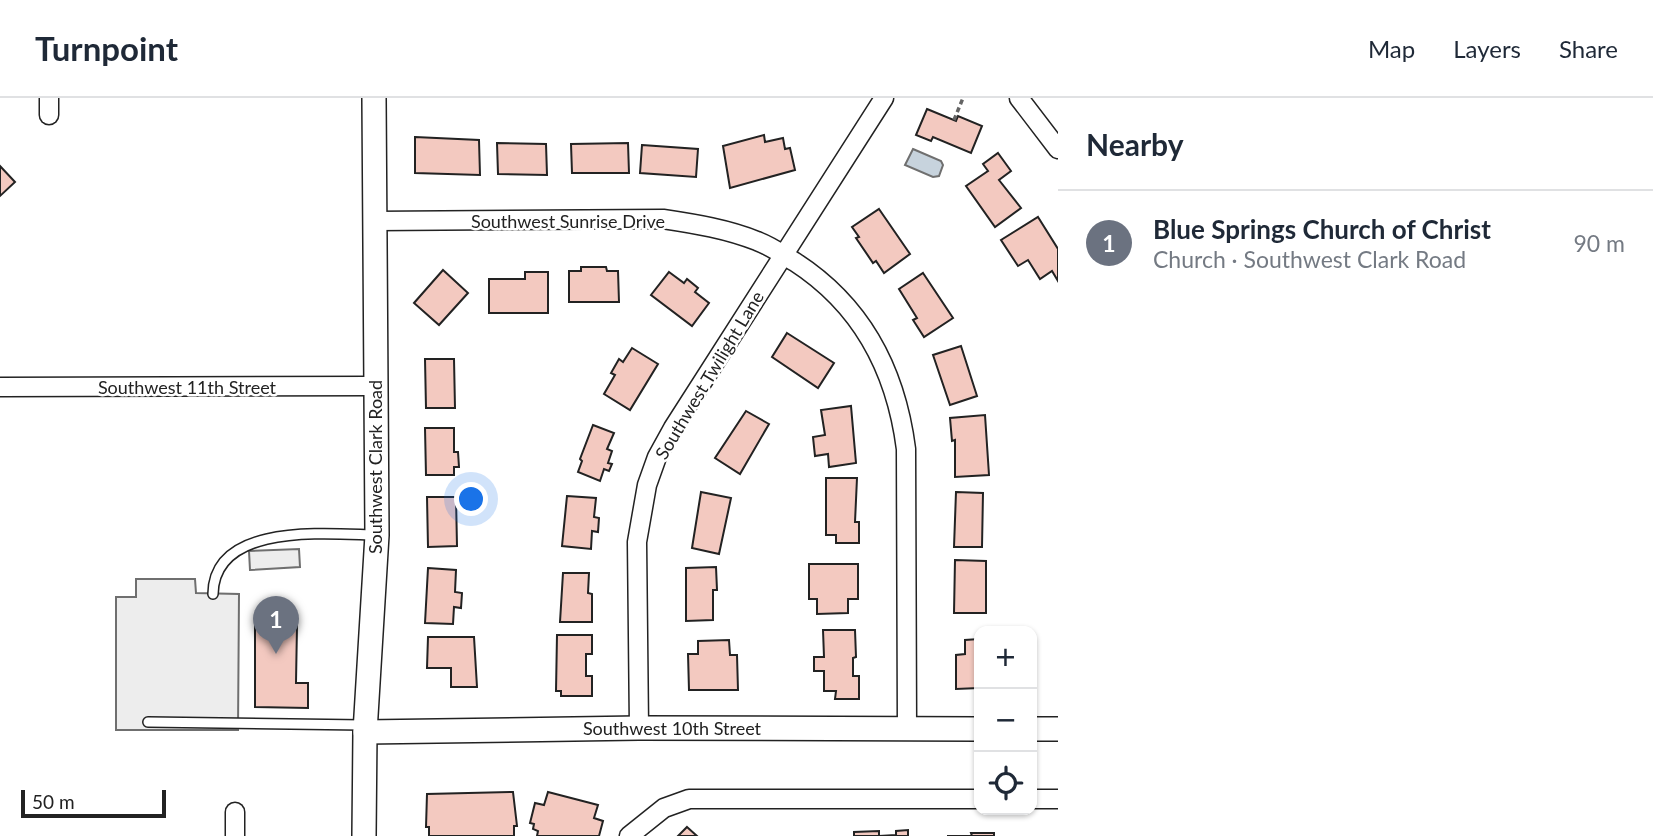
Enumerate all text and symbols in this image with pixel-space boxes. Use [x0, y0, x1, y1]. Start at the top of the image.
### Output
text: Turnpoint [35, 28, 178, 68]
text: Map [1368, 34, 1415, 63]
text: Layers [1453, 34, 1521, 63]
text: Share [1559, 34, 1618, 63]
text: Nearby [1086, 126, 1184, 162]
street label: Southwest Sunrise Drive [471, 210, 665, 232]
text: Blue Springs Church of Christ [1153, 213, 1491, 245]
text: 1 [1102, 229, 1116, 257]
text: 90 m [1574, 229, 1625, 257]
text: Church · Southwest Clark Road [1153, 245, 1466, 273]
street label: Southwest Twilight Lane [650, 287, 768, 463]
street label: Southwest 11th Street [98, 376, 277, 398]
street label: Southwest Clark Road [364, 380, 386, 554]
your location [454, 482, 488, 516]
pin: 1 [253, 596, 299, 654]
map controls [974, 626, 1037, 815]
button: + [974, 626, 1037, 689]
button: − [974, 689, 1037, 752]
street label: Southwest 10th Street [583, 717, 762, 739]
button: locate [974, 752, 1037, 815]
scale bar [21, 787, 166, 819]
text: 50 m [32, 790, 75, 813]

